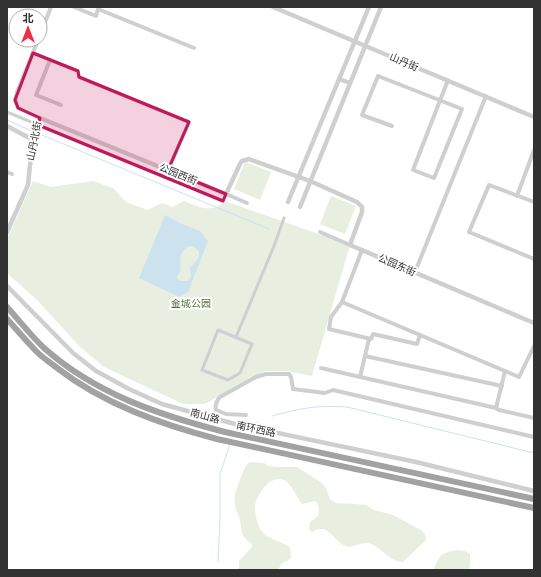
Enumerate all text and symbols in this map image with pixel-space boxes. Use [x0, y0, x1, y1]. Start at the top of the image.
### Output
north arrow [8, 8, 48, 48]
text: 北 [23, 11, 34, 25]
street label: 山丹街 [388, 50, 420, 74]
street label: 山丹北街 [24, 120, 44, 162]
street label: 公园西街 [157, 160, 199, 188]
street label: 公园东街 [376, 251, 418, 279]
park label: 金城公园 [171, 297, 211, 310]
street label: 南山路 [189, 406, 221, 426]
street label: 南环西路 [235, 418, 277, 440]

